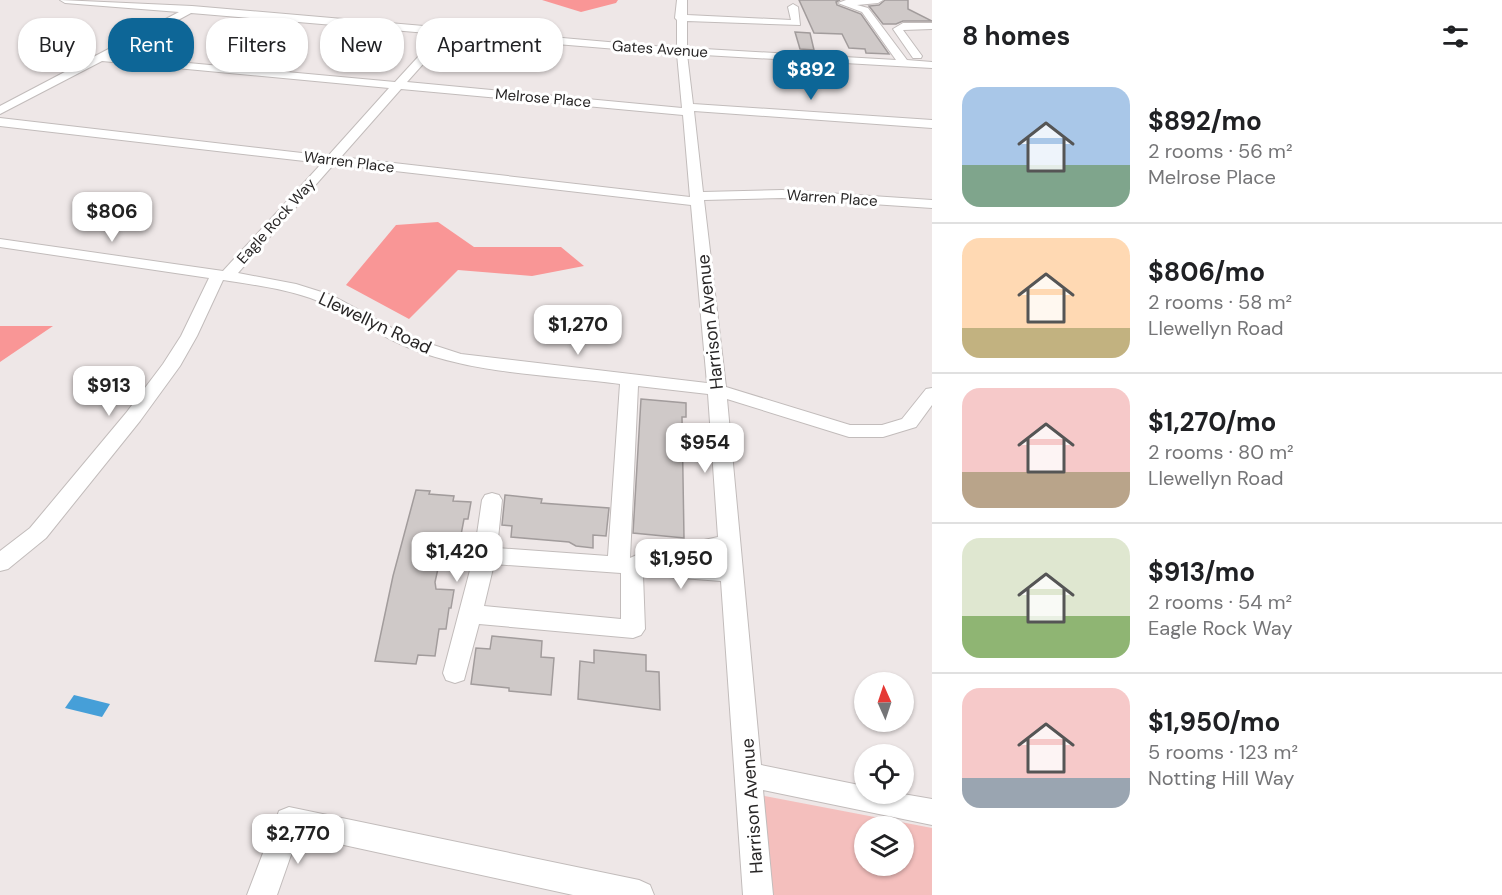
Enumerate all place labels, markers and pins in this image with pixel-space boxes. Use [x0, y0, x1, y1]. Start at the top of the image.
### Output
pin: $892 [775, 50, 847, 101]
pin: $806 [76, 192, 148, 243]
pin: $1,270 [529, 305, 627, 356]
pin: $913 [73, 366, 145, 417]
pin: $954 [669, 423, 741, 474]
pin: $1,420 [408, 532, 506, 583]
pin: $1,950 [632, 539, 730, 590]
pin: $2,770 [249, 814, 347, 865]

